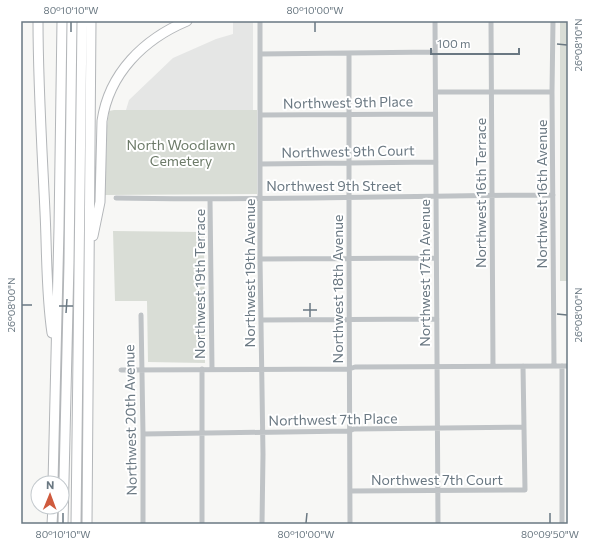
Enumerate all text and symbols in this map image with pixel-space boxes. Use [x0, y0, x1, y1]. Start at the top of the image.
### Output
text: 80°10'10"W [44, 4, 98, 16]
text: 80°10'00"W [286, 4, 344, 16]
text: 26°08'10"N [572, 19, 584, 71]
scale bar [431, 30, 519, 56]
text: 100 m [437, 36, 471, 50]
street label: Northwest 9th Place [283, 92, 413, 112]
street label: Northwest 16th Terrace [472, 118, 489, 268]
street label: Northwest 16th Avenue [533, 120, 550, 268]
park label: North Woodlawn Cemetery [126, 136, 236, 169]
street label: Northwest 9th Court [281, 141, 415, 161]
street label: Northwest 9th Street [266, 177, 402, 194]
street label: Northwest 19th Avenue [241, 199, 258, 347]
street label: Northwest 17th Avenue [416, 199, 433, 347]
street label: Northwest 19th Terrace [191, 209, 208, 359]
street label: Northwest 18th Avenue [329, 215, 346, 363]
text: 26°08'00"N [5, 277, 17, 333]
text: 26°08'00"N [572, 287, 584, 343]
street label: Northwest 20th Avenue [120, 344, 140, 496]
street label: Northwest 7th Place [268, 409, 398, 429]
street label: Northwest 7th Court [371, 471, 503, 488]
north arrow [30, 475, 70, 515]
text: N [46, 478, 54, 491]
text: 80°10'10"W [36, 528, 90, 540]
text: 80°10'00"W [277, 528, 335, 540]
text: 80°09'50"W [521, 528, 579, 540]

